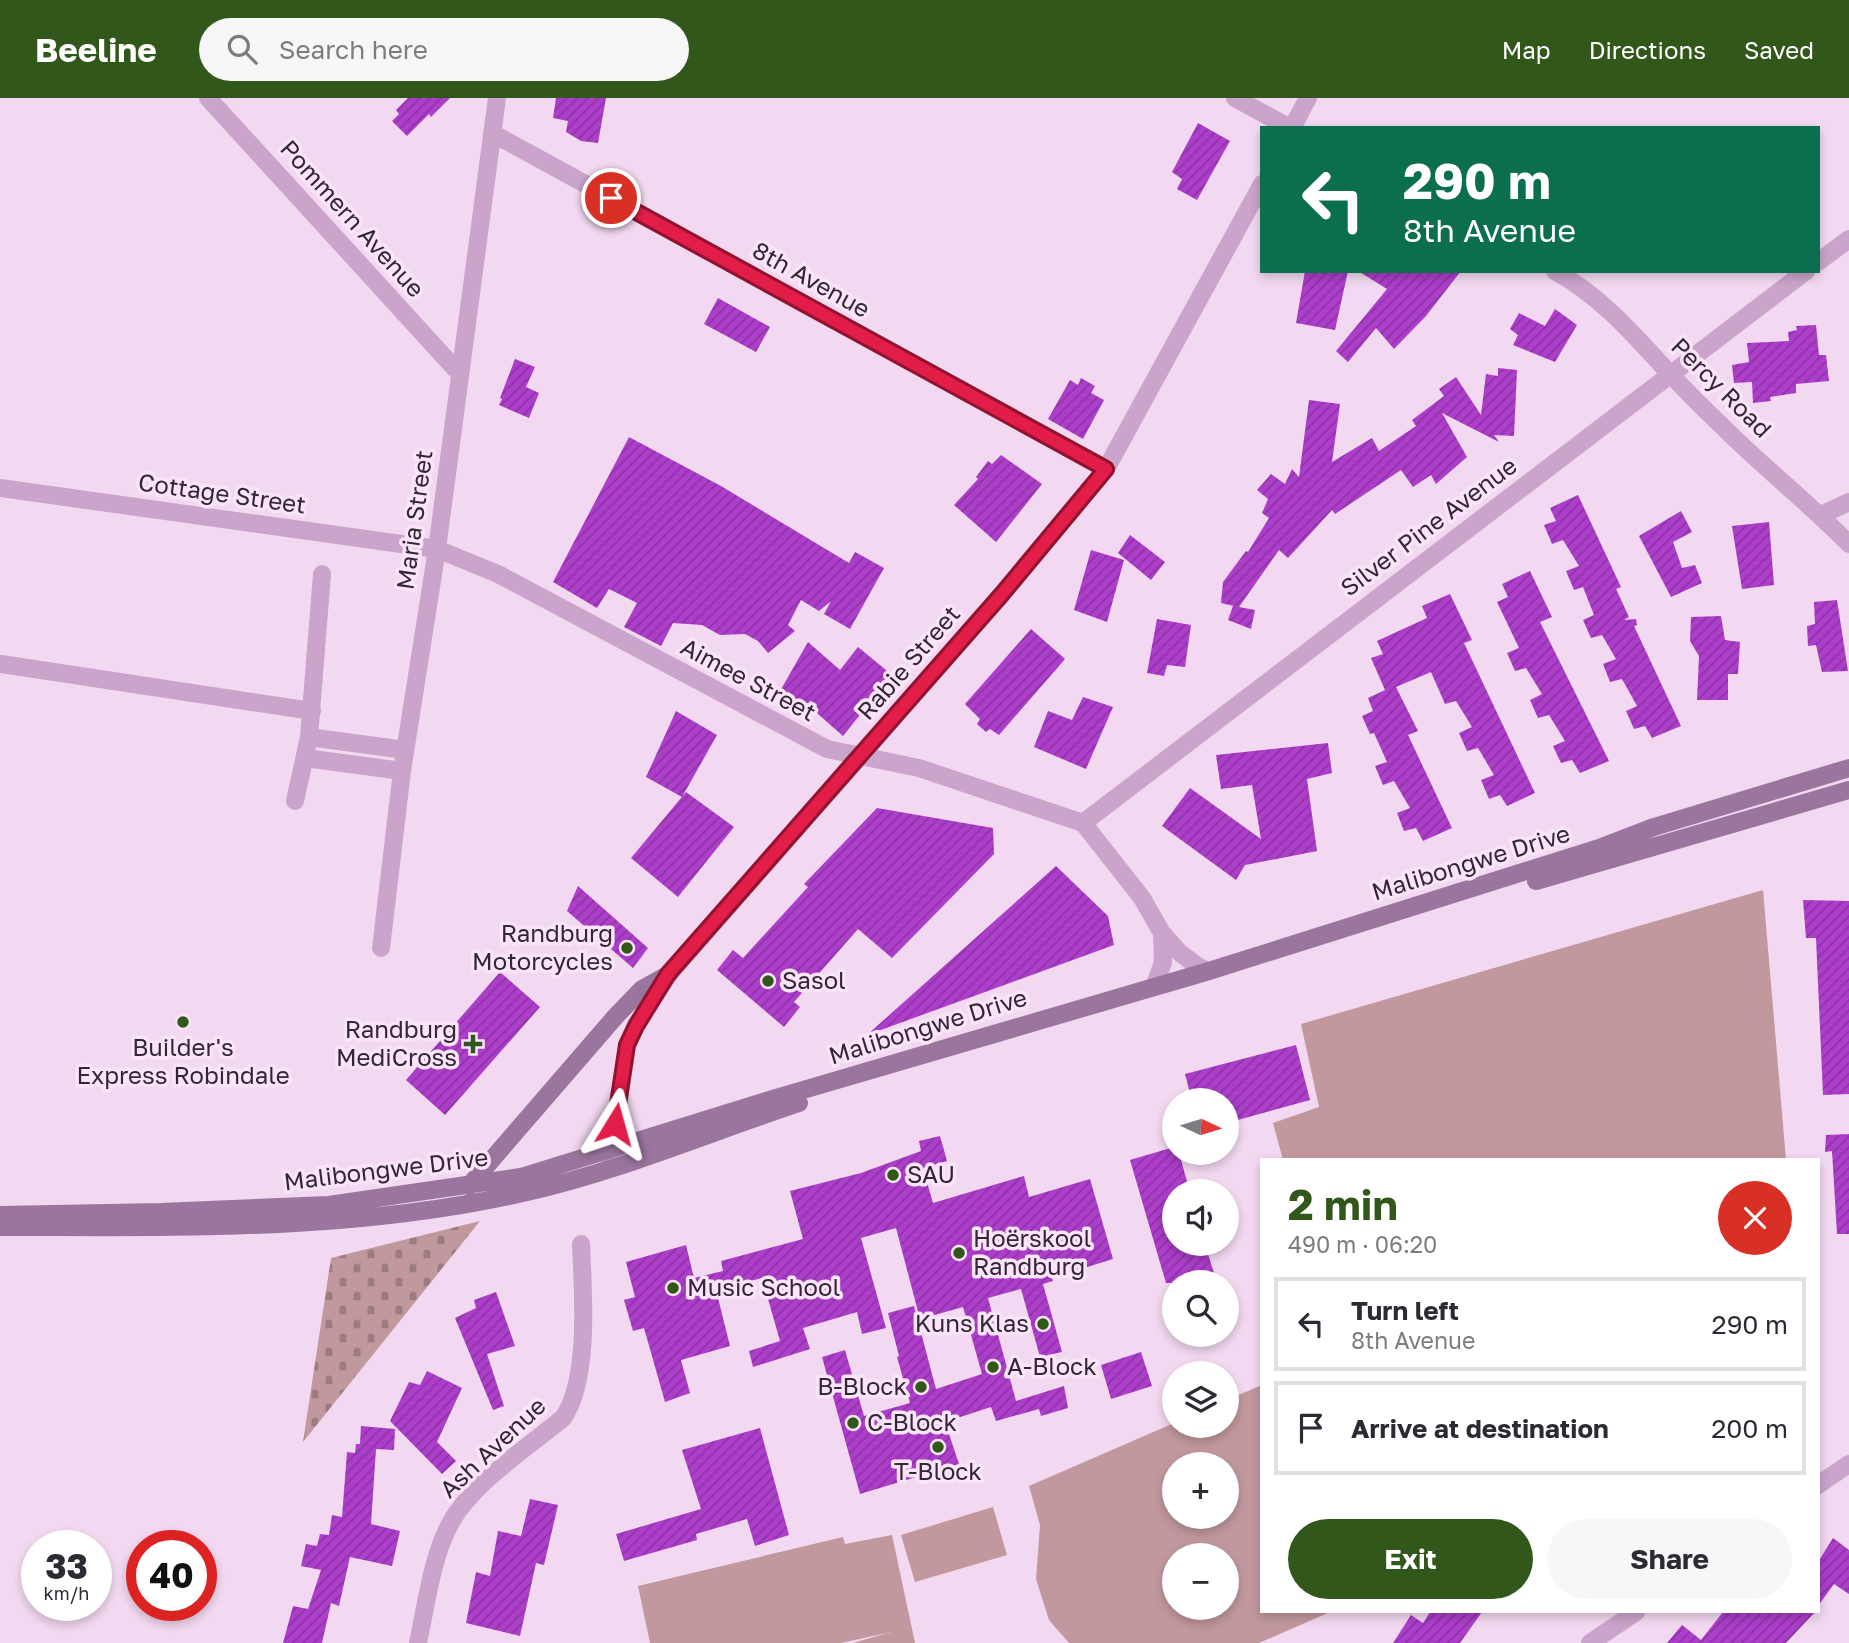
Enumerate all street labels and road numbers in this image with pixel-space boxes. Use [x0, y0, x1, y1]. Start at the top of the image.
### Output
street label: Pommern Avenue [275, 134, 431, 302]
street label: 8th Avenue [748, 235, 875, 323]
street label: Percy Road [1666, 331, 1778, 443]
street label: Maria Street [389, 448, 438, 591]
street label: Silver Pine Avenue [1334, 450, 1522, 601]
street label: Cottage Street [137, 466, 308, 519]
street label: Rabie Street [850, 599, 965, 725]
street label: Aimee Street [676, 631, 821, 726]
street label: Malibongwe Drive [1368, 818, 1573, 905]
street label: Malibongwe Drive [825, 982, 1030, 1069]
street label: Malibongwe Drive [282, 1142, 490, 1195]
street label: Ash Avenue [433, 1391, 551, 1503]

